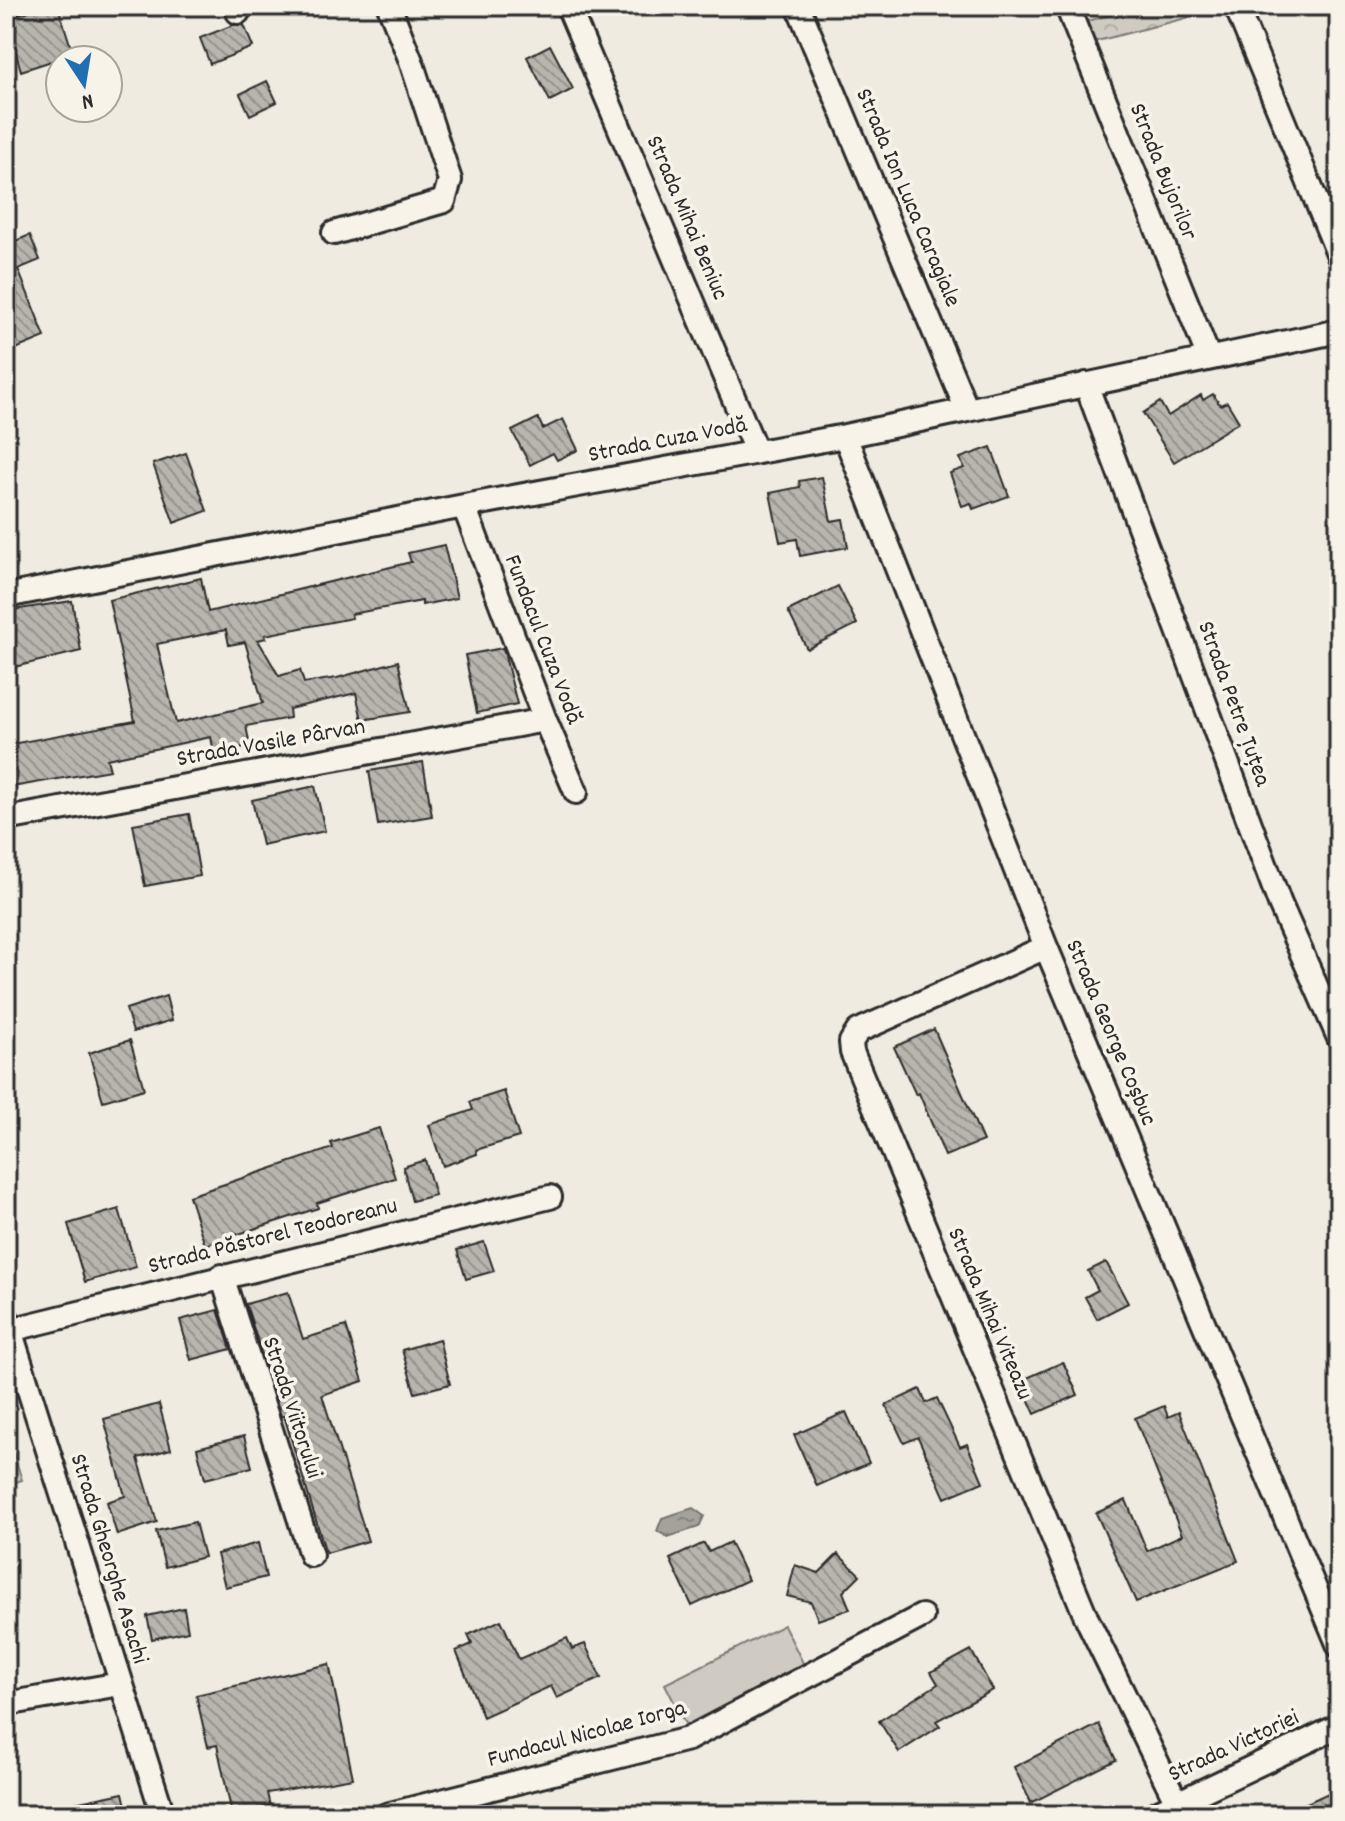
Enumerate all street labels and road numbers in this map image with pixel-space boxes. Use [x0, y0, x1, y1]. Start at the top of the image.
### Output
street label: Strada Ion Luca Caragiale [846, 83, 968, 313]
street label: Strada Bujorilor [1119, 98, 1205, 246]
street label: Strada Mihai Beniuc [636, 131, 736, 305]
street label: Strada Cuza Vodă [586, 409, 750, 473]
street label: Fundacul Cuza Vodă [494, 550, 590, 730]
street label: Strada Petre Țuțea [1187, 617, 1279, 792]
street label: Strada Vasile Pârvan [174, 711, 368, 777]
street label: Strada George Coșbuc [1055, 935, 1165, 1131]
street label: Strada Păstorel Teodoreanu [145, 1190, 401, 1284]
street label: Strada Mihai Viteazu [937, 1223, 1041, 1405]
street label: Strada Viitorului [252, 1333, 330, 1483]
street label: Strada Gheorghe Asachi [60, 1450, 156, 1668]
street label: Fundacul Nicolae Iorga [484, 1692, 691, 1778]
street label: Strada Victoriei [1163, 1702, 1305, 1792]

